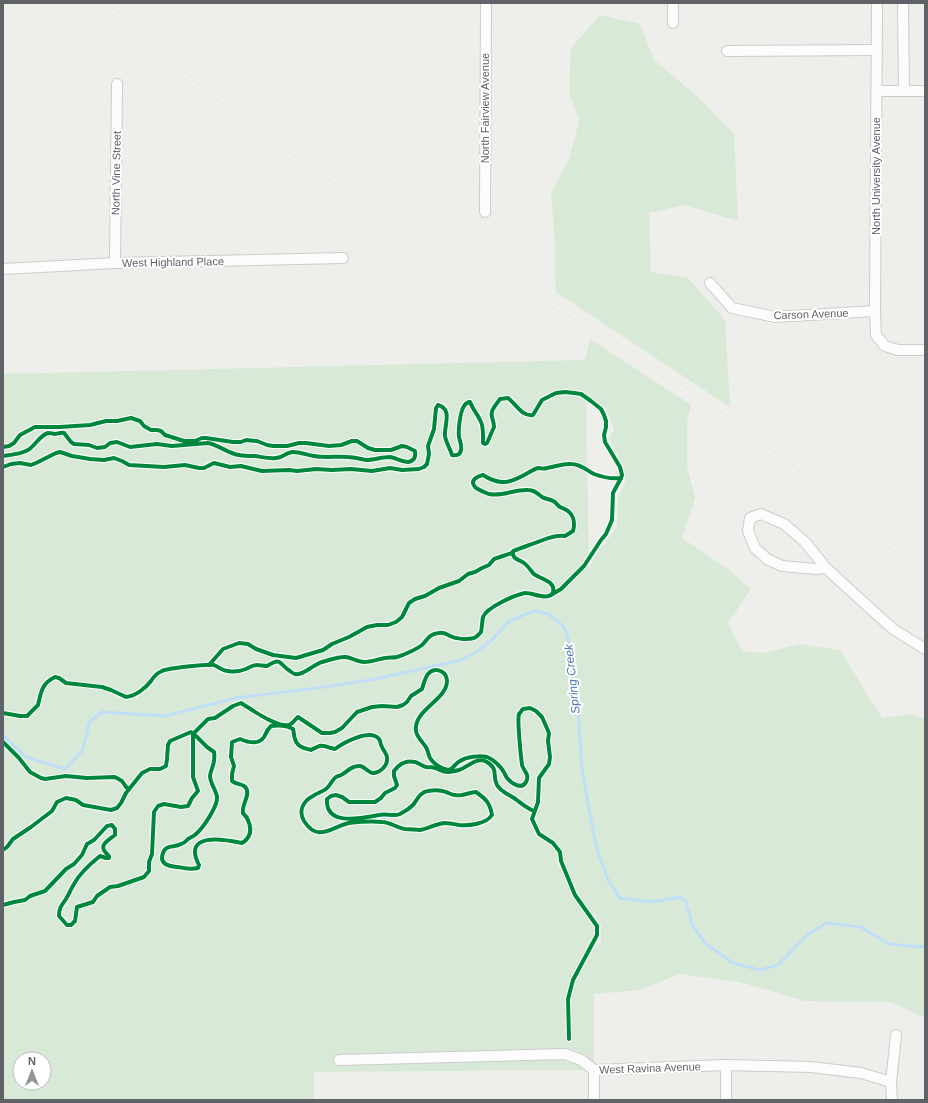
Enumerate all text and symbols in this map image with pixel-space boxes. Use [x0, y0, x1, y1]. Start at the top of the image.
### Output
street label: North Fairview Avenue [479, 53, 491, 163]
street label: North University Avenue [870, 117, 882, 235]
street label: North Vine Street [109, 131, 123, 215]
street label: West Highland Place [122, 255, 224, 269]
street label: Carson Avenue [773, 307, 849, 321]
water label: Spring Creek [561, 642, 583, 715]
north arrow [12, 1051, 52, 1091]
text: N [28, 1055, 36, 1067]
street label: West Ravina Avenue [599, 1060, 701, 1076]

